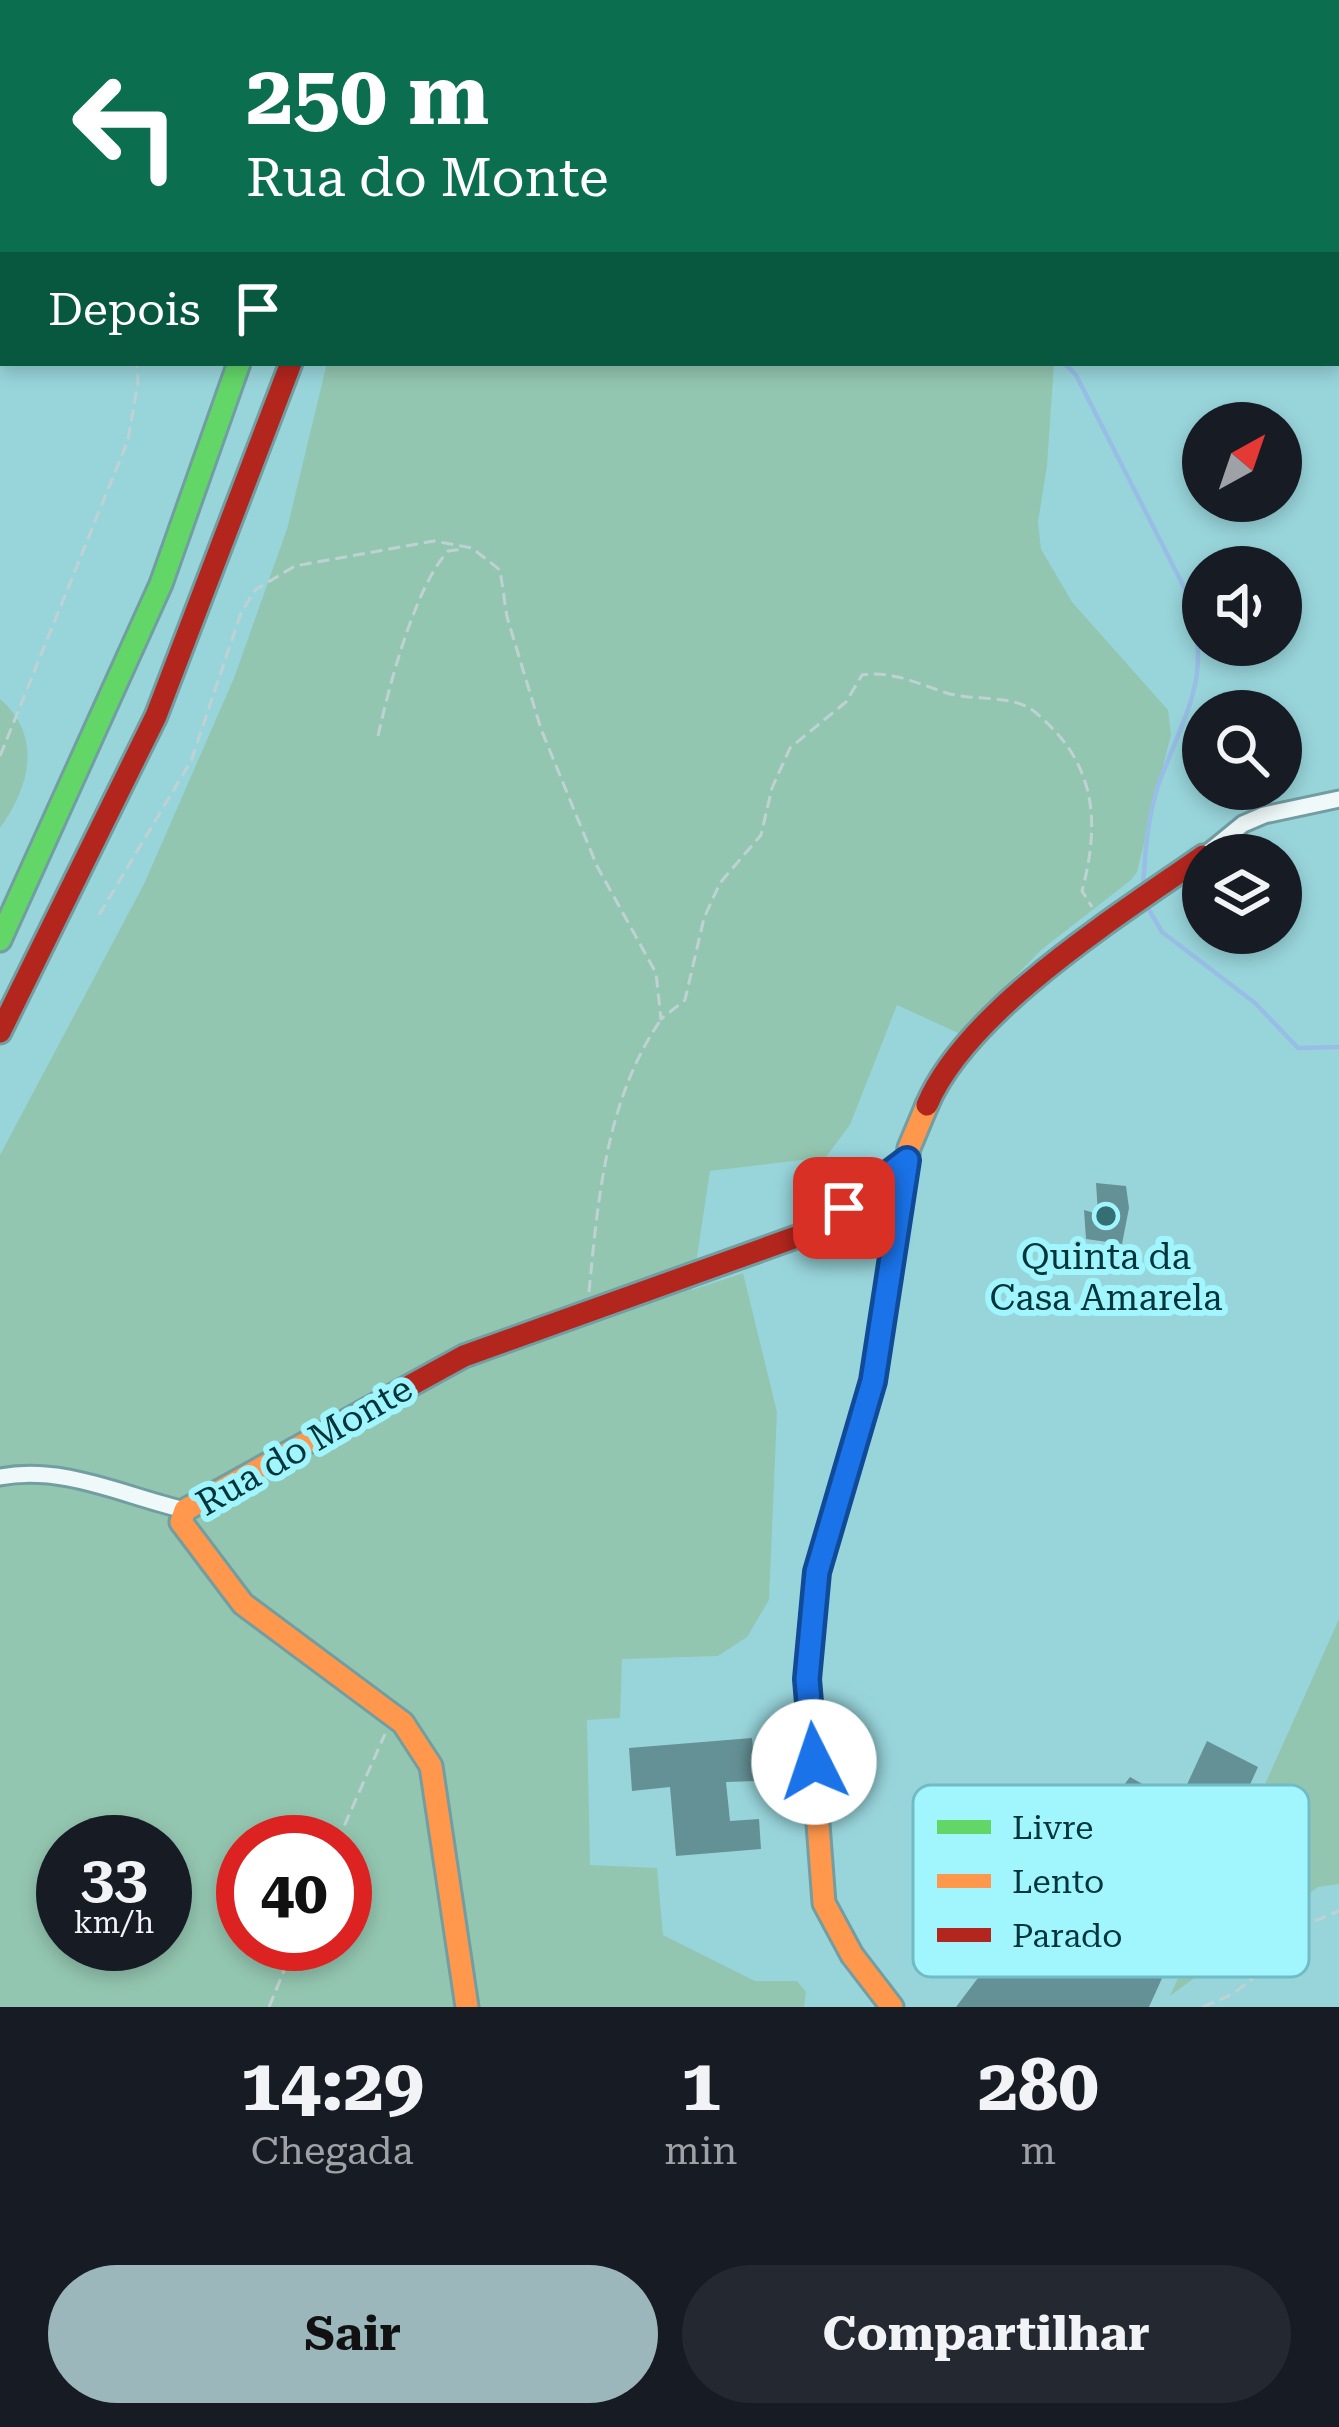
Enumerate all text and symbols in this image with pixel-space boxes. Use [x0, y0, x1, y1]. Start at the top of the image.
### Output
text: 250 m [246, 46, 489, 144]
icon: left [48, 48, 204, 204]
text: Rua do Monte [246, 146, 609, 209]
icon: arrive [225, 276, 291, 342]
text: Depois [48, 283, 201, 336]
north arrow [1182, 402, 1302, 522]
map controls [1182, 402, 1302, 954]
button: sound [1182, 546, 1302, 666]
button: search [1182, 690, 1302, 810]
button: layers [1182, 834, 1302, 954]
pin [793, 1157, 895, 1259]
icon: arrive [811, 1175, 877, 1241]
marker: Quinta da Casa Amarela [1093, 1203, 1119, 1229]
place label: Quinta da Casa Amarela [990, 1236, 1223, 1319]
street label: Rua do Monte [189, 1367, 420, 1524]
position arrow [751, 1699, 877, 1825]
legend [913, 1785, 1309, 1977]
text: Livre [1012, 1808, 1093, 1847]
speed limit sign: 40 [216, 1815, 372, 1971]
text: 33 [80, 1842, 148, 1913]
text: Lento [1012, 1862, 1104, 1901]
text: km/h [74, 1905, 154, 1940]
text: Parado [1012, 1916, 1122, 1955]
text: 14:29 [240, 2043, 424, 2128]
text: 1 [681, 2043, 721, 2128]
text: 280 [978, 2043, 1099, 2128]
text: Chegada [251, 2128, 414, 2174]
text: min [664, 2128, 738, 2174]
text: m [1020, 2128, 1056, 2174]
button: Sair [48, 2265, 658, 2403]
button: Compartilhar [682, 2265, 1291, 2403]

